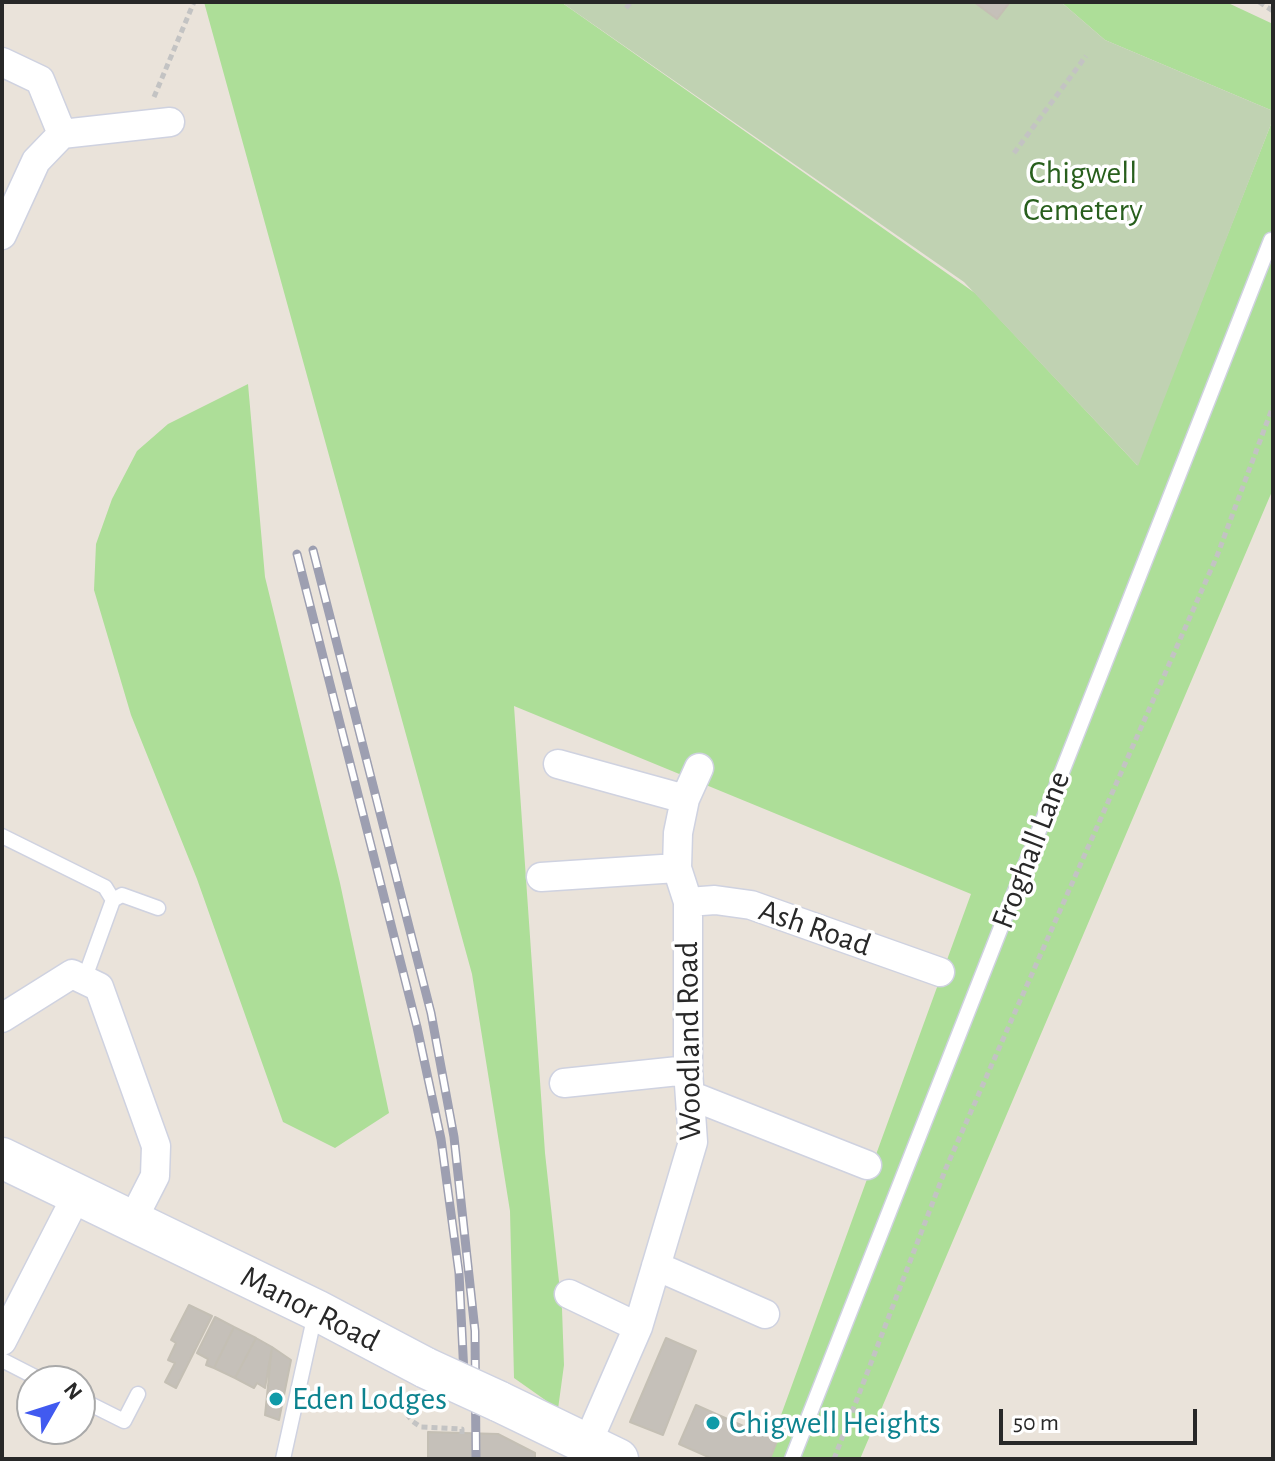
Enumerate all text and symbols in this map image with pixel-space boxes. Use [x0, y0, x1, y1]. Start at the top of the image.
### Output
park label: Chigwell Cemetery [1023, 154, 1143, 229]
street label: Froghall Lane [983, 766, 1079, 934]
street label: Ash Road [754, 891, 876, 965]
street label: Woodland Road [668, 941, 710, 1141]
street label: Manor Road [234, 1258, 386, 1360]
north arrow [16, 1365, 96, 1445]
text: N [60, 1378, 86, 1404]
place label: Eden Lodges [292, 1380, 447, 1418]
marker: Eden Lodges [267, 1390, 285, 1408]
scale bar [1003, 1393, 1201, 1443]
place label: Chigwell Heights [729, 1404, 941, 1442]
text: 50 m [1013, 1411, 1059, 1435]
marker: Chigwell Heights [704, 1414, 722, 1432]

